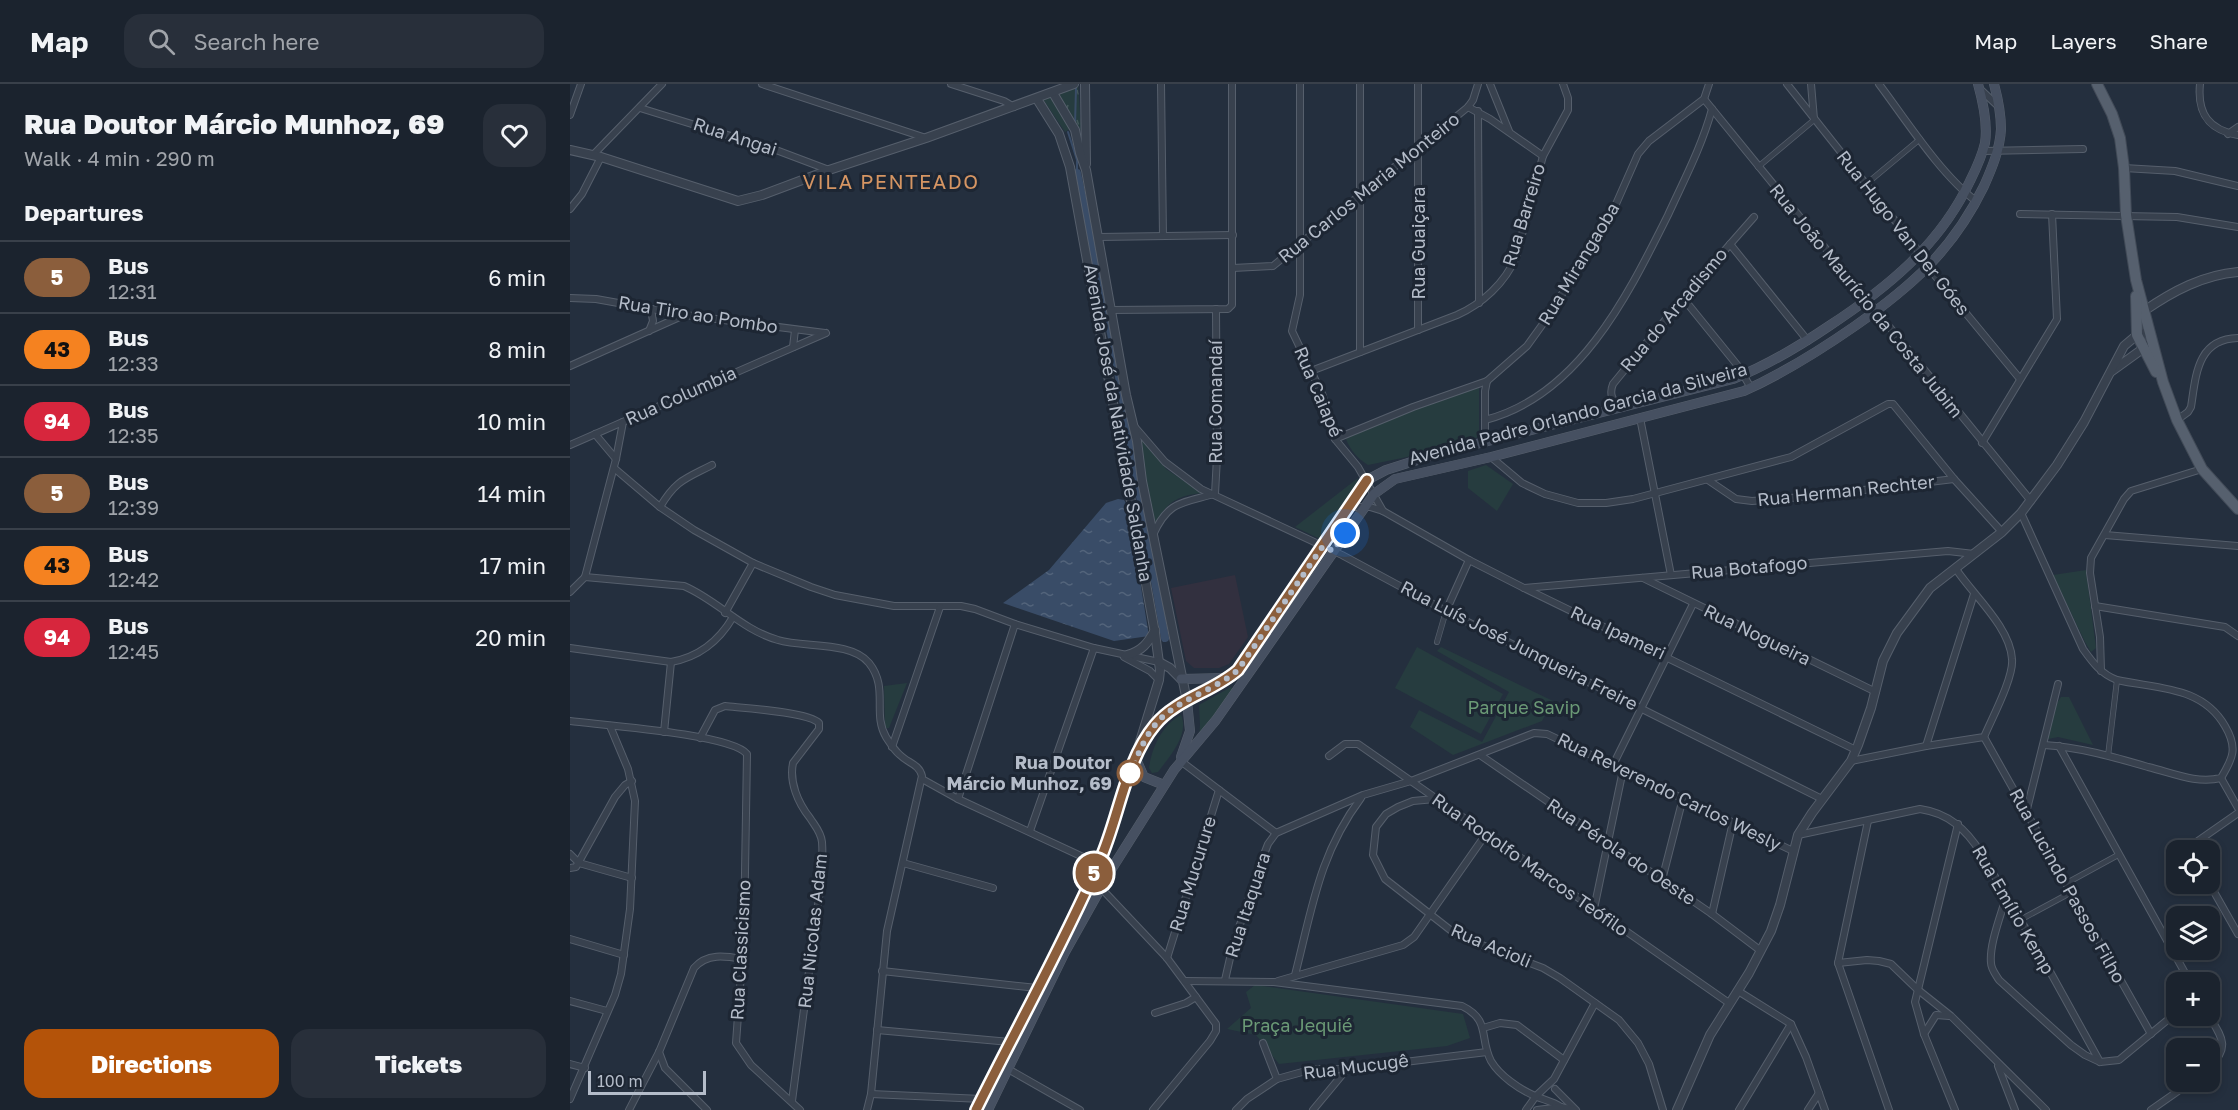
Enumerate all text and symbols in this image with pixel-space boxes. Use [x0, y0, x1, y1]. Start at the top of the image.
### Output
search box [124, 14, 544, 68]
text: Map [30, 25, 88, 58]
icon: search [145, 25, 178, 58]
text: Search here [193, 28, 319, 55]
text: Map [1974, 28, 2017, 54]
text: Layers [2050, 28, 2117, 54]
text: Share [2150, 28, 2208, 54]
button: heart [483, 104, 546, 167]
text: Rua Doutor Márcio Munhoz, 69 [24, 107, 444, 140]
street label: Rua Carlos Maria Monteiro [1273, 107, 1463, 267]
street label: Rua Angai [691, 112, 780, 160]
text: Walk · 4 min · 290 m [24, 146, 215, 170]
street label: Rua Hugo Van Der Góes [1833, 146, 1975, 319]
street label: Rua Barreiro [1497, 161, 1549, 269]
district label: VILA PENTEADO [803, 169, 979, 193]
street label: Rua João Maurício da Costa Jubim [1765, 179, 1968, 422]
street label: Rua Guaiçara [1407, 186, 1429, 300]
street label: Rua Mirangaoba [1533, 198, 1623, 329]
text: Departures [24, 199, 143, 226]
street label: Rua do Arcadismo [1615, 243, 1731, 376]
text: Bus [108, 252, 149, 279]
street label: Avenida José da Natividade Saldanha [1080, 262, 1158, 584]
text: 5 [51, 264, 63, 290]
text: 6 min [488, 264, 546, 291]
text: 12:31 [108, 279, 157, 303]
street label: Rua Tiro ao Pombo [617, 291, 780, 337]
text: Bus [108, 324, 149, 351]
text: 43 [44, 336, 70, 362]
text: 8 min [488, 336, 546, 363]
street label: Rua Comandaí [1204, 339, 1226, 464]
street label: Rua Caiapé [1290, 343, 1348, 440]
text: 12:33 [108, 351, 159, 375]
street label: Avenida Padre Orlando Garcia da Silveira [1406, 357, 1749, 469]
street label: Rua Columbia [622, 361, 739, 429]
text: Bus [108, 396, 149, 423]
text: 94 [44, 408, 70, 434]
text: 10 min [477, 408, 546, 435]
text: 12:35 [108, 423, 159, 447]
text: Bus [108, 468, 149, 495]
street label: Rua Herman Rechter [1756, 470, 1936, 510]
text: 5 [51, 480, 63, 506]
text: 14 min [478, 480, 546, 507]
text: 12:39 [108, 495, 159, 519]
your location [1330, 518, 1360, 548]
text: Bus [108, 540, 149, 567]
street label: Rua Botafogo [1690, 551, 1808, 583]
text: 43 [44, 552, 70, 578]
text: 17 min [479, 552, 546, 579]
text: 12:42 [108, 567, 159, 591]
street label: Rua Luís José Junqueira Freire [1397, 576, 1642, 715]
street label: Rua Nogueira [1700, 599, 1814, 669]
street label: Rua Ipameri [1567, 600, 1670, 664]
text: Bus [108, 612, 149, 639]
text: 94 [44, 624, 70, 650]
text: 20 min [475, 624, 546, 651]
text: 12:45 [108, 639, 159, 663]
park label: Parque Savip [1468, 696, 1580, 718]
street label: Rua Reverendo Carlos Wesly [1554, 727, 1785, 855]
place label: Rua Doutor Márcio Munhoz, 69 [946, 751, 1112, 794]
marker: Rua Doutor Márcio Munhoz, 69 [1117, 760, 1143, 786]
street label: Rua Lucindo Passos Filho [2005, 784, 2131, 987]
street label: Rua Rodolfo Marcos Teófilo [1428, 788, 1633, 941]
street label: Rua Pérola do Oeste [1543, 793, 1700, 909]
street label: Rua Mucurure [1164, 813, 1220, 934]
map controls [2166, 840, 2220, 1092]
button: locate [2166, 840, 2220, 894]
street label: Rua Emílio Kemp [1968, 841, 2060, 978]
street label: Rua Itaquara [1220, 849, 1274, 960]
street label: Rua Nicolas Adam [793, 852, 831, 1009]
line badge: 5 [1074, 854, 1114, 892]
text: 5 [1088, 860, 1100, 886]
street label: Rua Classicismo [725, 879, 755, 1021]
button: layers [2166, 906, 2220, 960]
street label: Rua Acioli [1448, 918, 1535, 972]
button: + [2166, 972, 2220, 1026]
park label: Praça Jequié [1242, 1014, 1352, 1036]
button: Directions [24, 1029, 279, 1098]
button: Tickets [291, 1029, 546, 1098]
button: − [2166, 1038, 2220, 1092]
street label: Rua Mucugê [1302, 1049, 1410, 1083]
scale bar [588, 1068, 706, 1096]
text: 100 m [597, 1071, 643, 1091]

